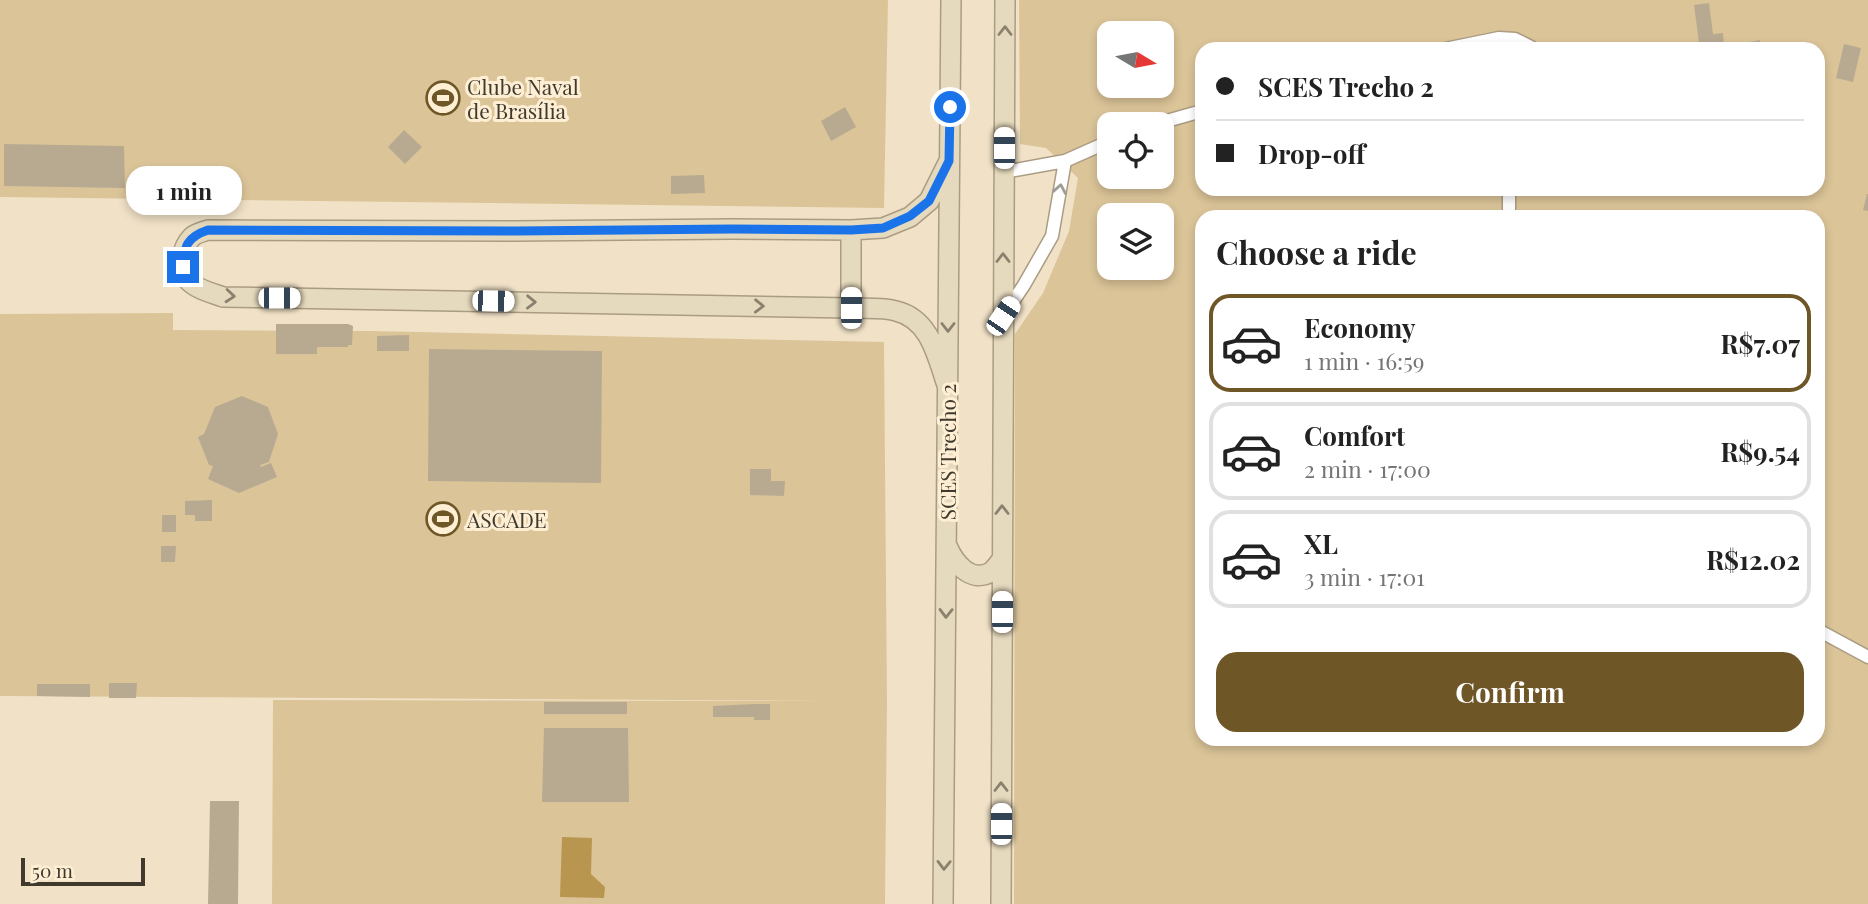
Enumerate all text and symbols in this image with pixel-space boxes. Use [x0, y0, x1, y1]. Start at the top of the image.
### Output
north arrow [1097, 21, 1174, 98]
map controls [1097, 21, 1174, 280]
one-way arrow [997, 25, 1012, 36]
text: SCES Trecho 2 [1258, 69, 1434, 104]
place label: Clube Naval de Brasília [467, 72, 579, 124]
sports icon: Clube Naval de Brasília [424, 79, 462, 117]
route start [934, 91, 966, 123]
button: locate [1097, 112, 1174, 189]
car [994, 127, 1015, 169]
text: Drop-off [1258, 136, 1365, 171]
callout: 1 min [125, 166, 241, 215]
text: 1 min [156, 175, 212, 206]
one-way arrow [1052, 183, 1067, 195]
button: layers [1097, 203, 1174, 280]
text: Choose a ride [1216, 230, 1417, 273]
route end [167, 251, 199, 283]
one-way arrow [995, 253, 1011, 263]
car [841, 287, 862, 329]
one-way arrow [225, 288, 236, 303]
car [259, 288, 301, 309]
car [472, 290, 515, 312]
car [983, 293, 1024, 339]
one-way arrow [526, 294, 537, 310]
one-way arrow [754, 298, 764, 314]
text: Economy [1304, 310, 1415, 345]
icon: car [1220, 312, 1283, 375]
one-way arrow [940, 322, 956, 333]
text: R$7.07 [1721, 326, 1800, 361]
text: 1 min · 16:59 [1304, 345, 1424, 376]
street label: SCES Trecho 2 [933, 384, 961, 520]
text: Comfort [1304, 418, 1405, 453]
icon: car [1220, 420, 1283, 483]
text: R$9.54 [1720, 434, 1800, 469]
text: 2 min · 17:00 [1304, 453, 1431, 484]
sports icon: ASCADE [424, 500, 462, 538]
place label: ASCADE [466, 505, 547, 533]
one-way arrow [994, 505, 1010, 515]
text: XL [1304, 526, 1338, 561]
icon: car [1220, 528, 1283, 591]
text: R$12.02 [1706, 542, 1800, 577]
text: 3 min · 17:01 [1304, 561, 1425, 592]
car [992, 591, 1013, 633]
one-way arrow [938, 608, 954, 619]
button: Confirm [1216, 652, 1804, 732]
one-way arrow [993, 781, 1009, 792]
car [991, 803, 1012, 845]
scale bar [21, 855, 145, 887]
text: 50 m [32, 857, 73, 883]
one-way arrow [936, 860, 952, 871]

